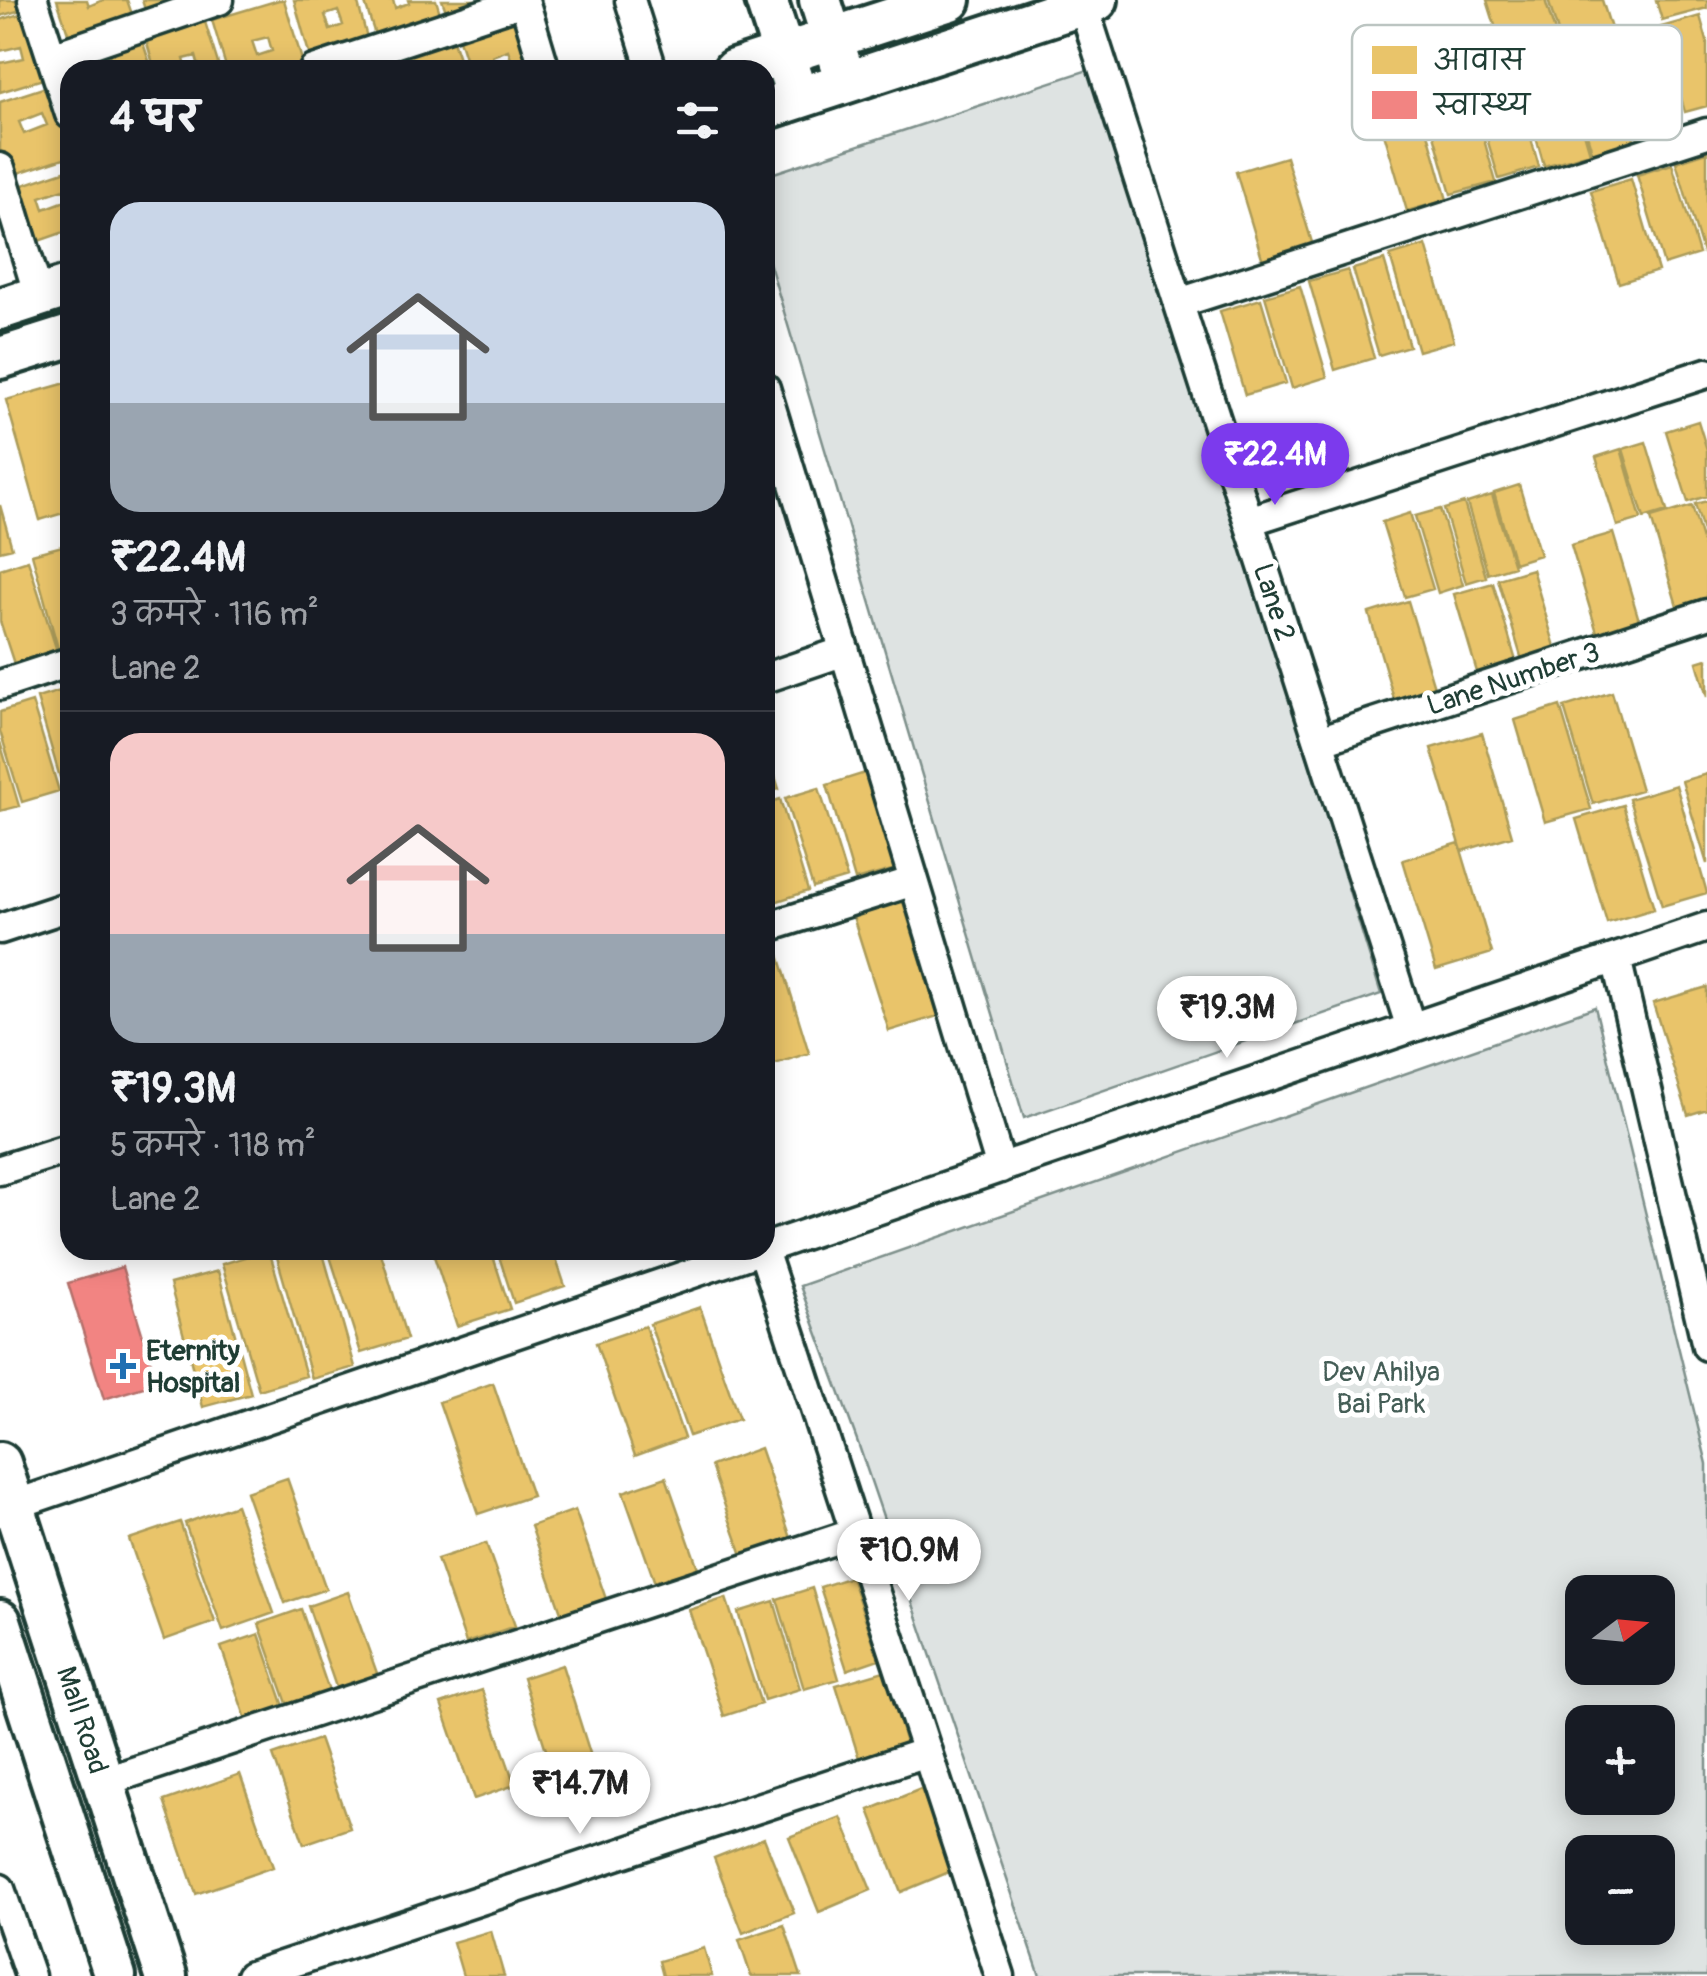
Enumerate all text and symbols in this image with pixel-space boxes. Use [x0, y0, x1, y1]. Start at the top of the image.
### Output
legend [1352, 25, 1682, 140]
text: आवास [1434, 44, 1527, 79]
text: स्वास्थ्य [1432, 89, 1532, 124]
text: 4 घर [110, 92, 199, 144]
icon: filters [670, 93, 725, 148]
icon: home [328, 267, 508, 447]
pin: ₹22.4M [1194, 423, 1356, 508]
text: ₹22.4M [1223, 435, 1327, 475]
text: ₹22.4M [110, 532, 246, 584]
street label: Lane 2 [1245, 559, 1302, 646]
text: 3 कमरे · 116 m² [110, 595, 319, 635]
street label: Lane Number 3 [1422, 635, 1604, 724]
text: Lane 2 [110, 649, 201, 689]
icon: home [328, 798, 508, 978]
pin: ₹19.3M [1146, 976, 1308, 1061]
text: ₹19.3M [1179, 988, 1275, 1028]
text: ₹19.3M [110, 1063, 236, 1115]
text: 5 कमरे · 118 m² [110, 1126, 316, 1166]
text: Lane 2 [110, 1180, 201, 1220]
place label: Eternity Hospital [146, 1334, 240, 1401]
marker: Eternity Hospital [110, 1353, 136, 1379]
park label: Dev Ahilya Bai Park [1322, 1355, 1440, 1422]
pin: ₹10.9M [828, 1519, 990, 1604]
text: ₹10.9M [859, 1531, 959, 1571]
north arrow [1565, 1575, 1675, 1685]
map controls [1565, 1575, 1675, 1945]
street label: Mall Road [48, 1662, 115, 1778]
button: + [1565, 1705, 1675, 1815]
pin: ₹14.7M [499, 1752, 661, 1837]
text: ₹14.7M [531, 1764, 629, 1804]
button: − [1565, 1835, 1675, 1945]

